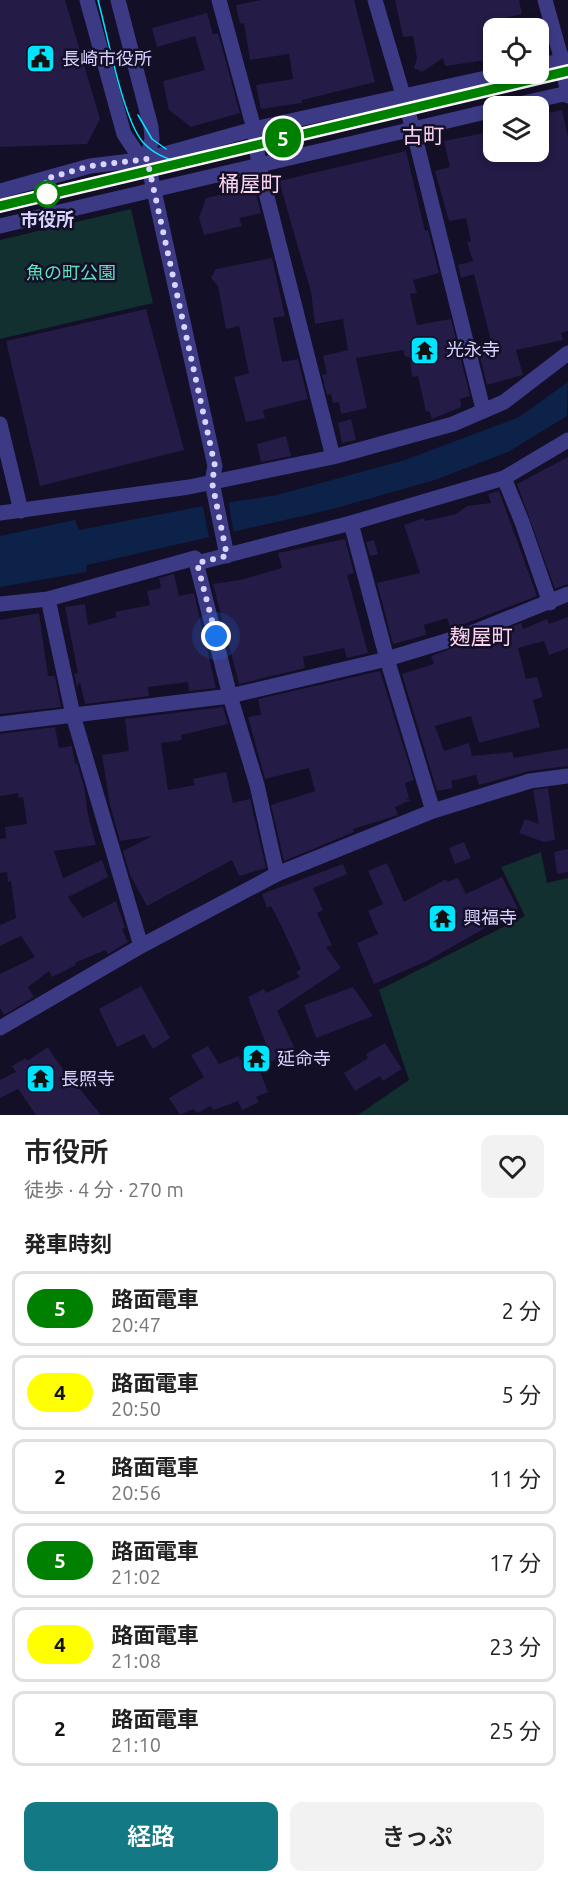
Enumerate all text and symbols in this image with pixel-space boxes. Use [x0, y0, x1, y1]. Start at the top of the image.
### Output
map controls [483, 18, 549, 162]
button: locate [483, 18, 549, 84]
public building icon: 長崎市役所 [25, 43, 57, 75]
place label: 長崎市役所 [62, 48, 152, 68]
button: layers [483, 96, 549, 162]
line badge: 5 [264, 118, 302, 158]
district label: 古町 [402, 123, 444, 147]
text: 5 [277, 126, 289, 150]
district label: 桶屋町 [219, 171, 282, 195]
marker: 市役所 [34, 181, 60, 207]
place label: 市役所 [20, 209, 74, 229]
park label: 魚の町公園 [26, 262, 116, 282]
temple icon: 光永寺 [409, 334, 441, 366]
place label: 光永寺 [446, 339, 500, 359]
your location [201, 621, 231, 651]
district label: 麹屋町 [450, 624, 513, 648]
temple icon: 興福寺 [426, 902, 458, 934]
place label: 興福寺 [463, 907, 517, 927]
temple icon: 延命寺 [240, 1043, 272, 1075]
place label: 延命寺 [277, 1048, 331, 1068]
temple icon: 長照寺 [24, 1063, 56, 1095]
place label: 長照寺 [61, 1068, 115, 1088]
button: heart [481, 1135, 544, 1198]
text: 市役所 [24, 1136, 108, 1167]
text: 徒歩 · 4 分 · 270 m [24, 1178, 184, 1201]
text: 発車時刻 [24, 1231, 112, 1256]
text: 路面電車 [111, 1286, 199, 1311]
text: 5 [54, 1296, 66, 1320]
text: 2 分 [502, 1298, 541, 1323]
text: 20:47 [111, 1313, 161, 1336]
text: 路面電車 [111, 1370, 199, 1395]
text: 4 [54, 1380, 66, 1404]
text: 5 分 [502, 1382, 541, 1407]
text: 20:50 [111, 1397, 161, 1420]
text: 路面電車 [111, 1454, 199, 1479]
text: 2 [54, 1464, 66, 1488]
text: 11 分 [489, 1466, 541, 1491]
text: 20:56 [111, 1481, 161, 1504]
text: 路面電車 [111, 1538, 199, 1563]
text: 5 [54, 1548, 66, 1572]
text: 17 分 [489, 1550, 541, 1575]
text: 21:02 [111, 1565, 161, 1588]
text: 路面電車 [111, 1622, 199, 1647]
text: 4 [54, 1632, 66, 1656]
text: 23 分 [489, 1634, 541, 1659]
text: 21:08 [111, 1649, 161, 1672]
text: 路面電車 [111, 1706, 199, 1731]
text: 2 [54, 1716, 66, 1740]
text: 25 分 [489, 1718, 541, 1743]
text: 21:10 [111, 1733, 161, 1756]
button: 経路 [24, 1802, 278, 1871]
button: きっぷ [290, 1802, 544, 1871]

